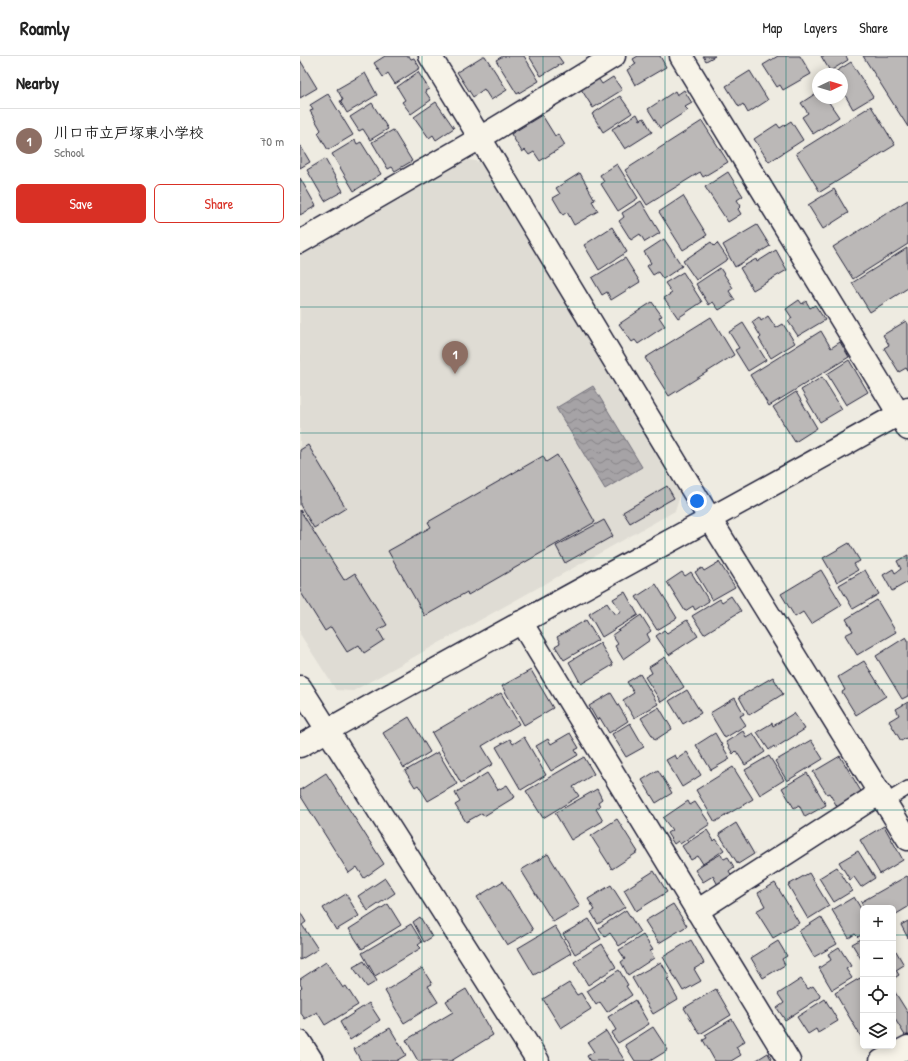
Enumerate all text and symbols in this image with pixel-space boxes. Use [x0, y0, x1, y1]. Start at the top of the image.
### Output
text: Roamly [20, 15, 70, 41]
text: Map [762, 18, 782, 37]
text: Layers [804, 18, 837, 37]
text: Share [859, 18, 888, 37]
north arrow [812, 68, 848, 104]
text: Nearby [16, 71, 59, 94]
text: 川口市立戸塚東小学校 [54, 122, 204, 143]
text: 1 [27, 132, 31, 150]
text: 70 m [260, 132, 284, 150]
text: School [54, 143, 84, 161]
button: Save [16, 184, 146, 223]
button: Share [154, 184, 284, 223]
pin: 1 [442, 341, 468, 374]
your location [687, 491, 707, 511]
map controls [860, 905, 896, 1049]
button: + [860, 905, 896, 941]
button: − [860, 941, 896, 977]
button: locate [860, 977, 896, 1013]
button: layers [860, 1013, 896, 1049]

